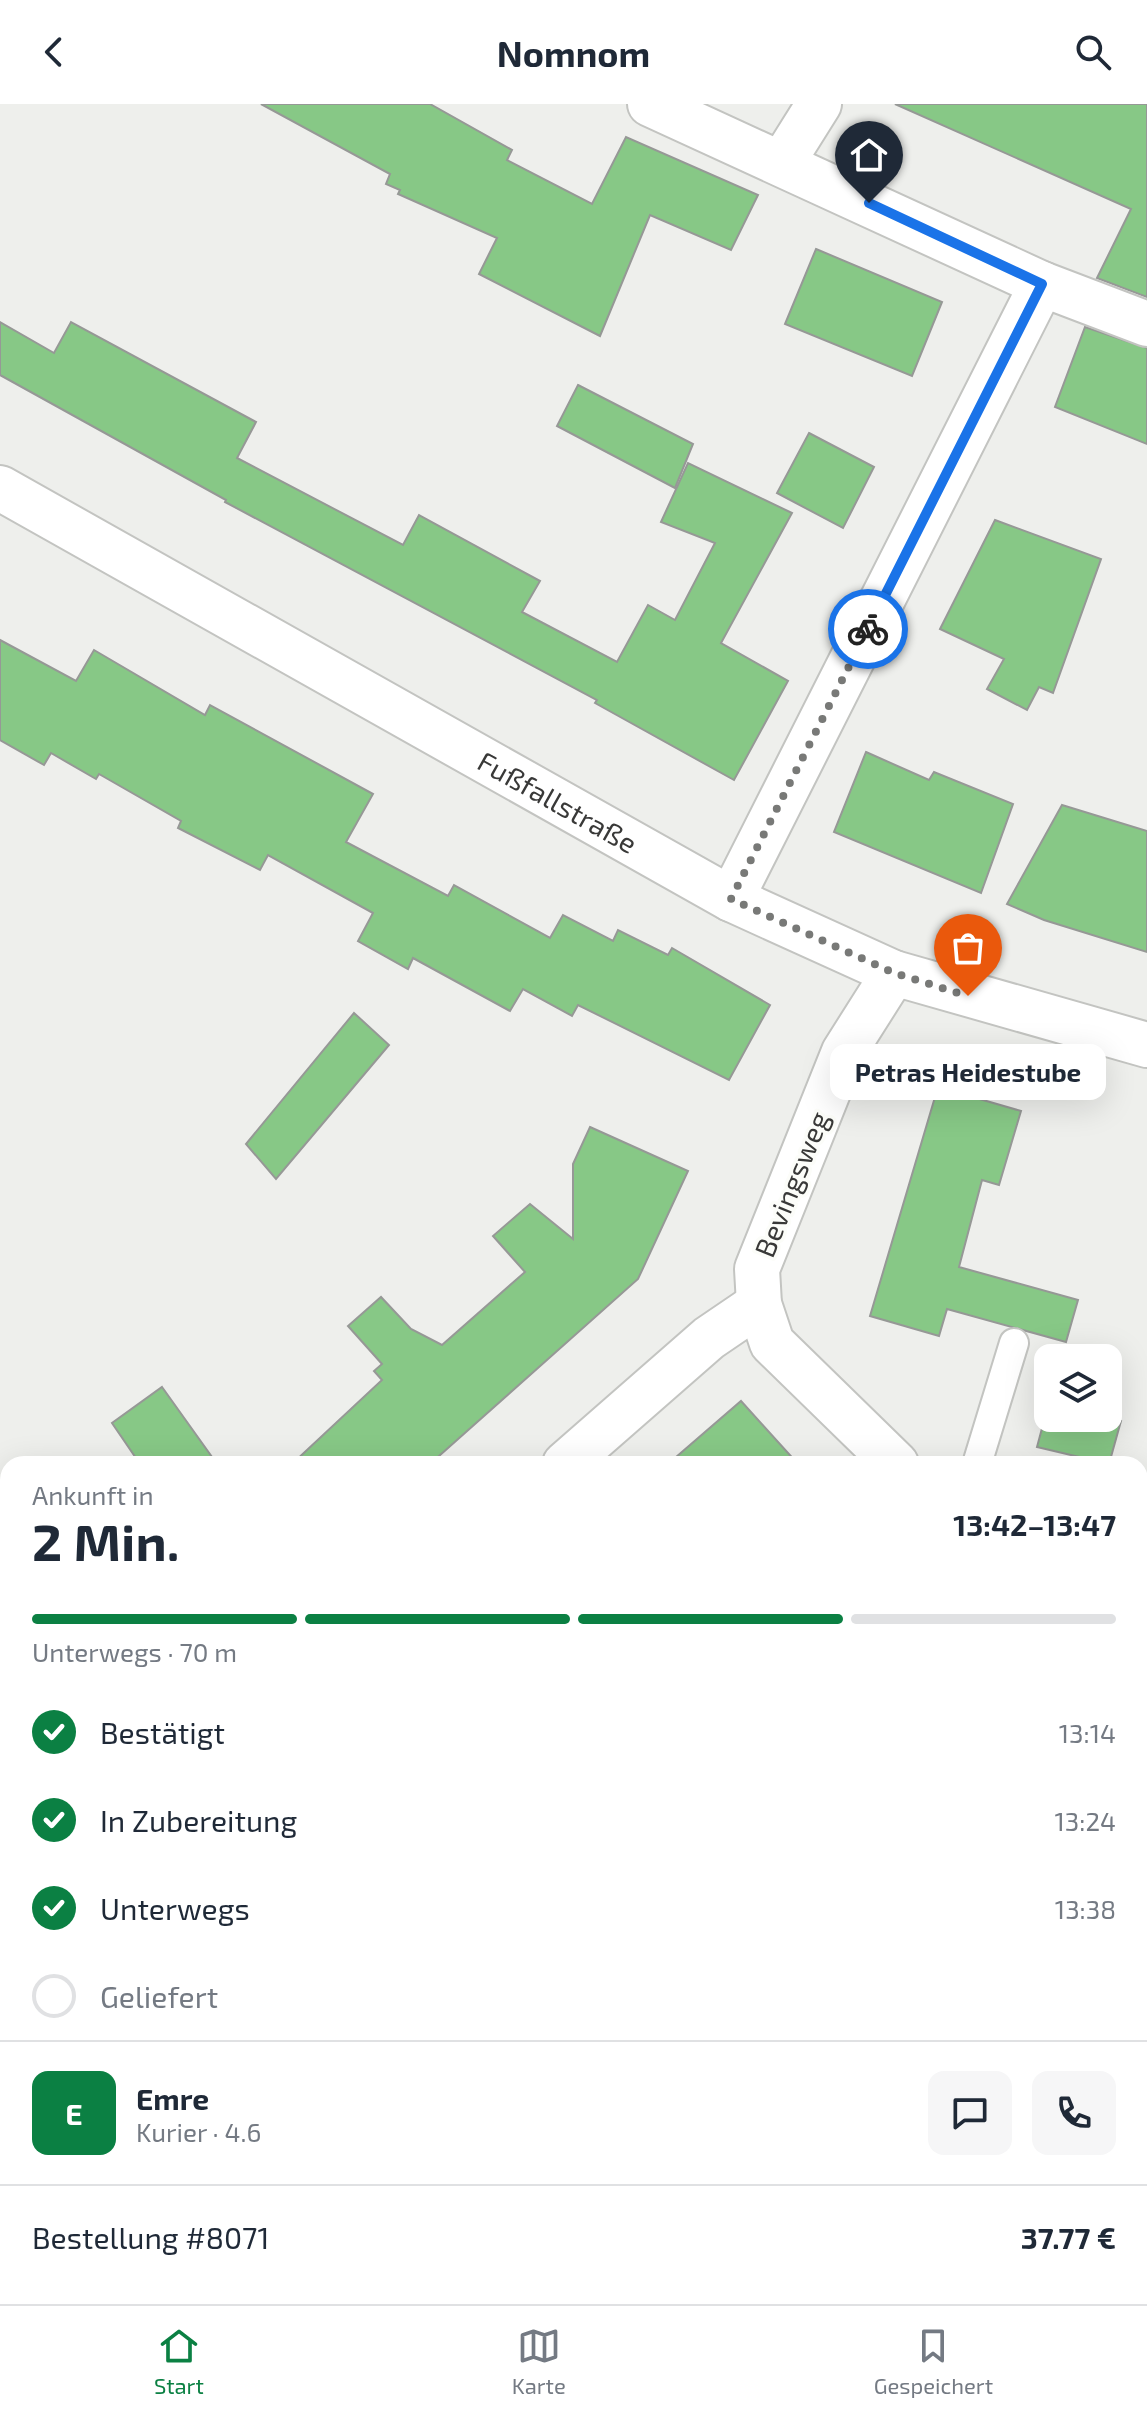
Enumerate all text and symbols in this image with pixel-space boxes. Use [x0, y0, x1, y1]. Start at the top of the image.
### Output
icon: back [32, 30, 76, 74]
icon: search [1071, 30, 1115, 74]
text: Nomnom [497, 31, 650, 74]
pin [835, 121, 903, 203]
icon: home [847, 133, 891, 177]
courier [828, 589, 908, 669]
icon: bike [846, 607, 890, 651]
street label: Fußfallstraße [472, 743, 643, 860]
pin [934, 914, 1002, 996]
icon: bag [946, 926, 990, 970]
callout: Petras Heidestube [830, 1044, 1106, 1100]
text: Petras Heidestube [855, 1056, 1081, 1087]
street label: Bevingsweg [746, 1106, 836, 1262]
map controls [1034, 1344, 1122, 1432]
button: layers [1034, 1344, 1122, 1432]
text: Ankunft in [32, 1479, 154, 1510]
text: 13:42–13:47 [953, 1506, 1116, 1542]
text: 2 Min. [32, 1509, 179, 1571]
text: Unterwegs · 70 m [32, 1636, 237, 1667]
icon: check [32, 1710, 76, 1754]
text: Bestätigt [100, 1714, 225, 1750]
text: 13:14 [1059, 1717, 1116, 1748]
icon: check [32, 1798, 76, 1842]
text: In Zubereitung [100, 1802, 297, 1838]
text: 13:24 [1054, 1805, 1116, 1836]
icon: check [32, 1886, 76, 1930]
text: Unterwegs [100, 1890, 250, 1926]
text: 13:38 [1055, 1893, 1116, 1924]
text: Geliefert [100, 1978, 218, 2014]
button: chat [928, 2071, 1012, 2155]
button: phone [1032, 2071, 1116, 2155]
text: Emre [136, 2080, 209, 2116]
text: E [65, 2095, 83, 2131]
text: Kurier · 4.6 [136, 2116, 261, 2147]
text: Bestellung #8071 [32, 2219, 269, 2255]
text: 37.77 € [1021, 2219, 1116, 2255]
tab: Start [154, 2324, 204, 2398]
tab: Karte [512, 2324, 566, 2398]
tab: Gespeichert [874, 2324, 993, 2398]

